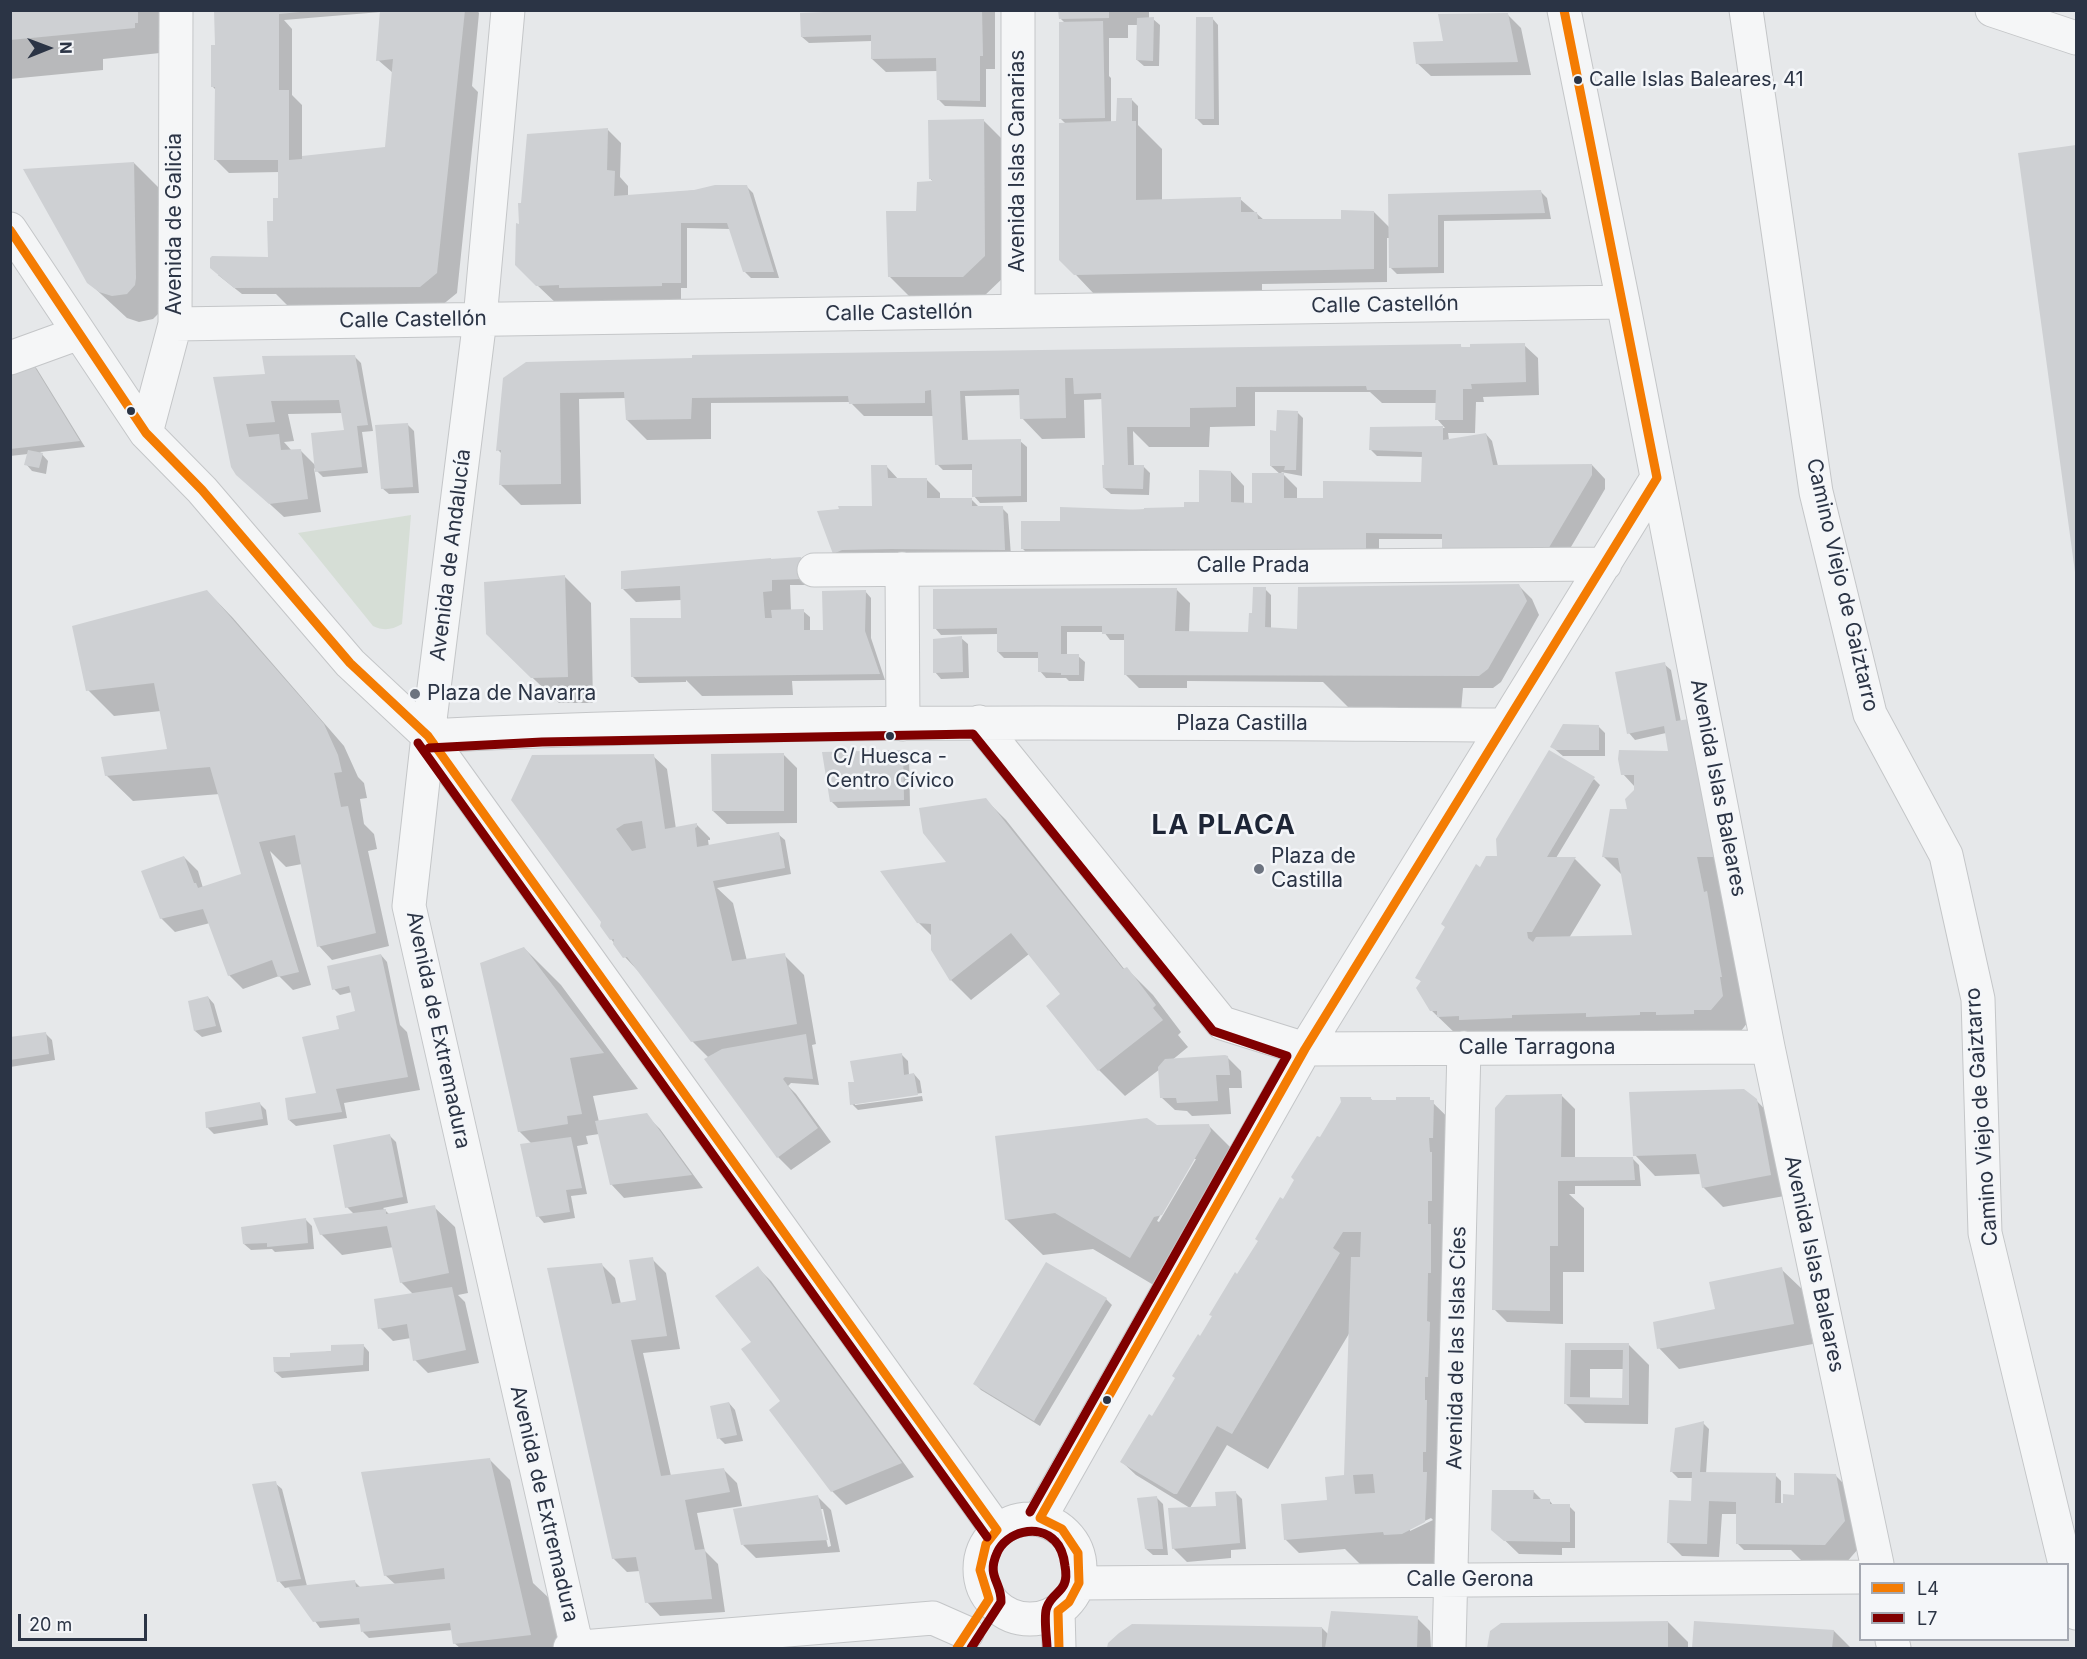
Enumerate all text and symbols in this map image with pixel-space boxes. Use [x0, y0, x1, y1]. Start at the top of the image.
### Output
north arrow [18, 18, 78, 78]
text: N [56, 41, 76, 54]
street label: Avenida Islas Canarias [1005, 50, 1031, 272]
place label: Calle Islas Baleares, 41 [1589, 68, 1804, 92]
marker: Calle Islas Baleares, 41 [1572, 74, 1584, 86]
street label: Avenida de Galicia [162, 133, 188, 315]
street label: Calle Castellón [1311, 291, 1459, 319]
street label: Calle Castellón [825, 299, 973, 327]
street label: Calle Castellón [339, 306, 487, 334]
unlabelled marker [125, 405, 137, 417]
street label: Avenida de Andalucía [425, 447, 477, 663]
street label: Camino Viejo de Gaiztarro [1801, 456, 1883, 714]
street label: Calle Prada [1196, 553, 1310, 579]
street label: Avenida Islas Baleares [1685, 677, 1751, 899]
place label: Plaza de Navarra [427, 681, 596, 707]
marker: Plaza de Navarra [408, 687, 422, 701]
street label: Plaza Castilla [1176, 711, 1308, 737]
marker: C/ Huesca - Centro Cívico [884, 730, 896, 742]
place label: C/ Huesca - Centro Cívico [826, 745, 954, 792]
district label: LA PLACA [1152, 810, 1296, 842]
place label: Plaza de Castilla [1271, 844, 1356, 894]
marker: Plaza de Castilla [1252, 862, 1266, 876]
street label: Avenida de Extremadura [401, 909, 475, 1151]
street label: Camino Viejo de Gaiztarro [1960, 987, 2004, 1247]
street label: Calle Tarragona [1459, 1035, 1615, 1061]
street label: Avenida Islas Baleares [1779, 1153, 1849, 1375]
street label: Avenida de las Islas Cíes [1442, 1226, 1472, 1470]
street label: Avenida de Extremadura [504, 1383, 584, 1625]
unlabelled marker [1101, 1394, 1113, 1406]
legend [1859, 1563, 2069, 1641]
street label: Calle Gerona [1406, 1567, 1534, 1593]
text: L4 [1917, 1578, 1939, 1599]
scale bar [21, 1602, 150, 1640]
text: L7 [1917, 1608, 1937, 1629]
text: 20 m [29, 1614, 72, 1635]

